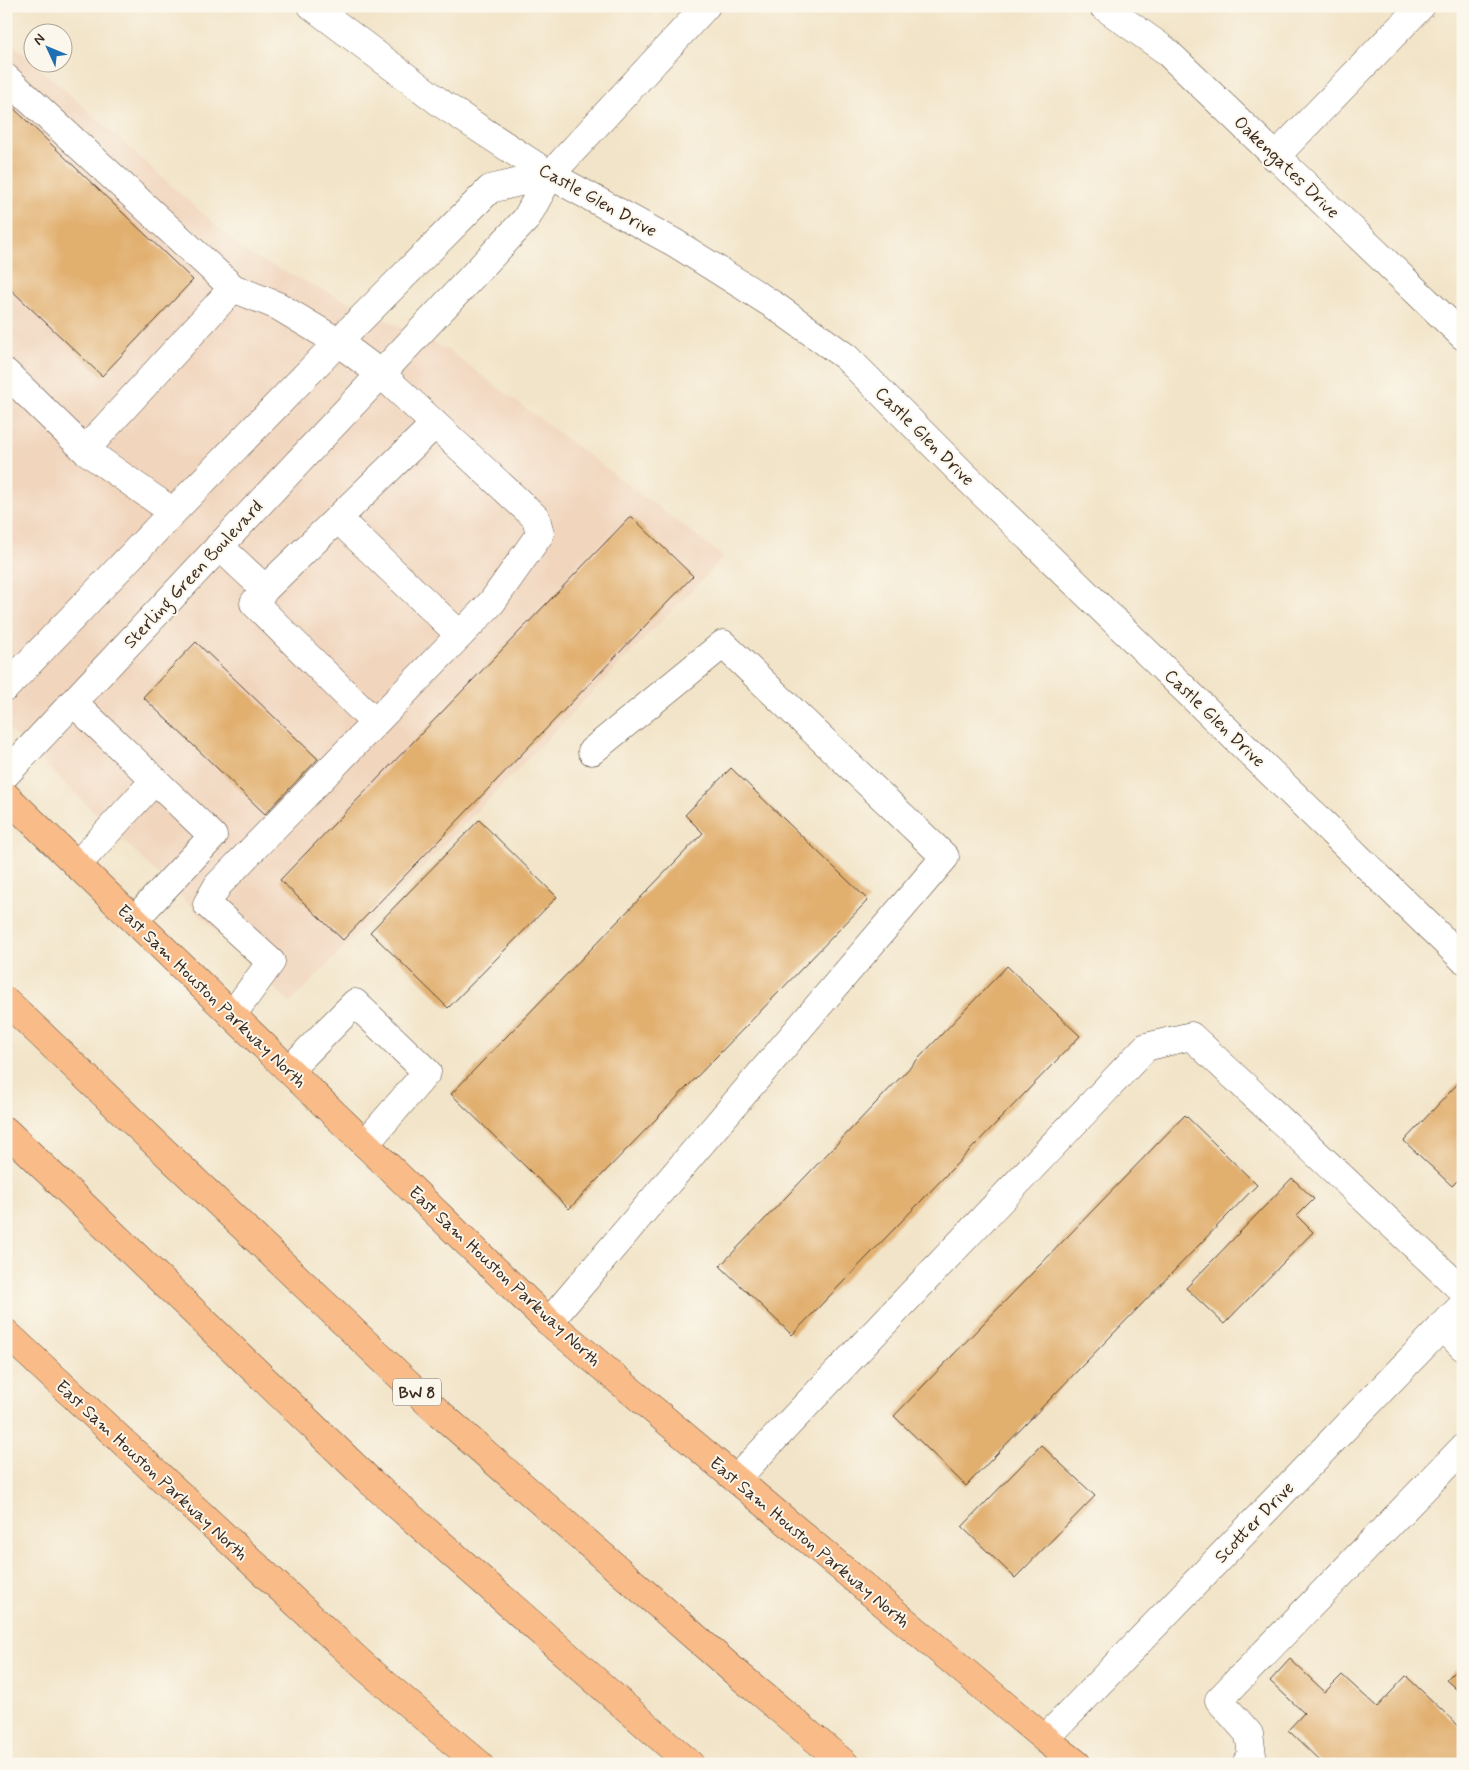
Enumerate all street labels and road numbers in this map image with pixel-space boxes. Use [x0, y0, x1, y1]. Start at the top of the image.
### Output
street label: Oakengates Drive [1227, 111, 1345, 225]
street label: Castle Glen Drive [534, 158, 661, 243]
street label: Castle Glen Drive [869, 382, 979, 492]
street label: Sterling Green Boulevard [119, 495, 270, 655]
street label: Castle Glen Drive [1159, 664, 1270, 773]
street label: East Sam Houston Parkway North [111, 900, 311, 1094]
street label: East Sam Houston Parkway North [403, 1181, 606, 1372]
street label: East Sam Houston Parkway North [50, 1375, 253, 1566]
road number: BW 8 [393, 1378, 441, 1405]
street label: East Sam Houston Parkway North [704, 1452, 915, 1634]
street label: Scotter Drive [1210, 1477, 1300, 1569]

